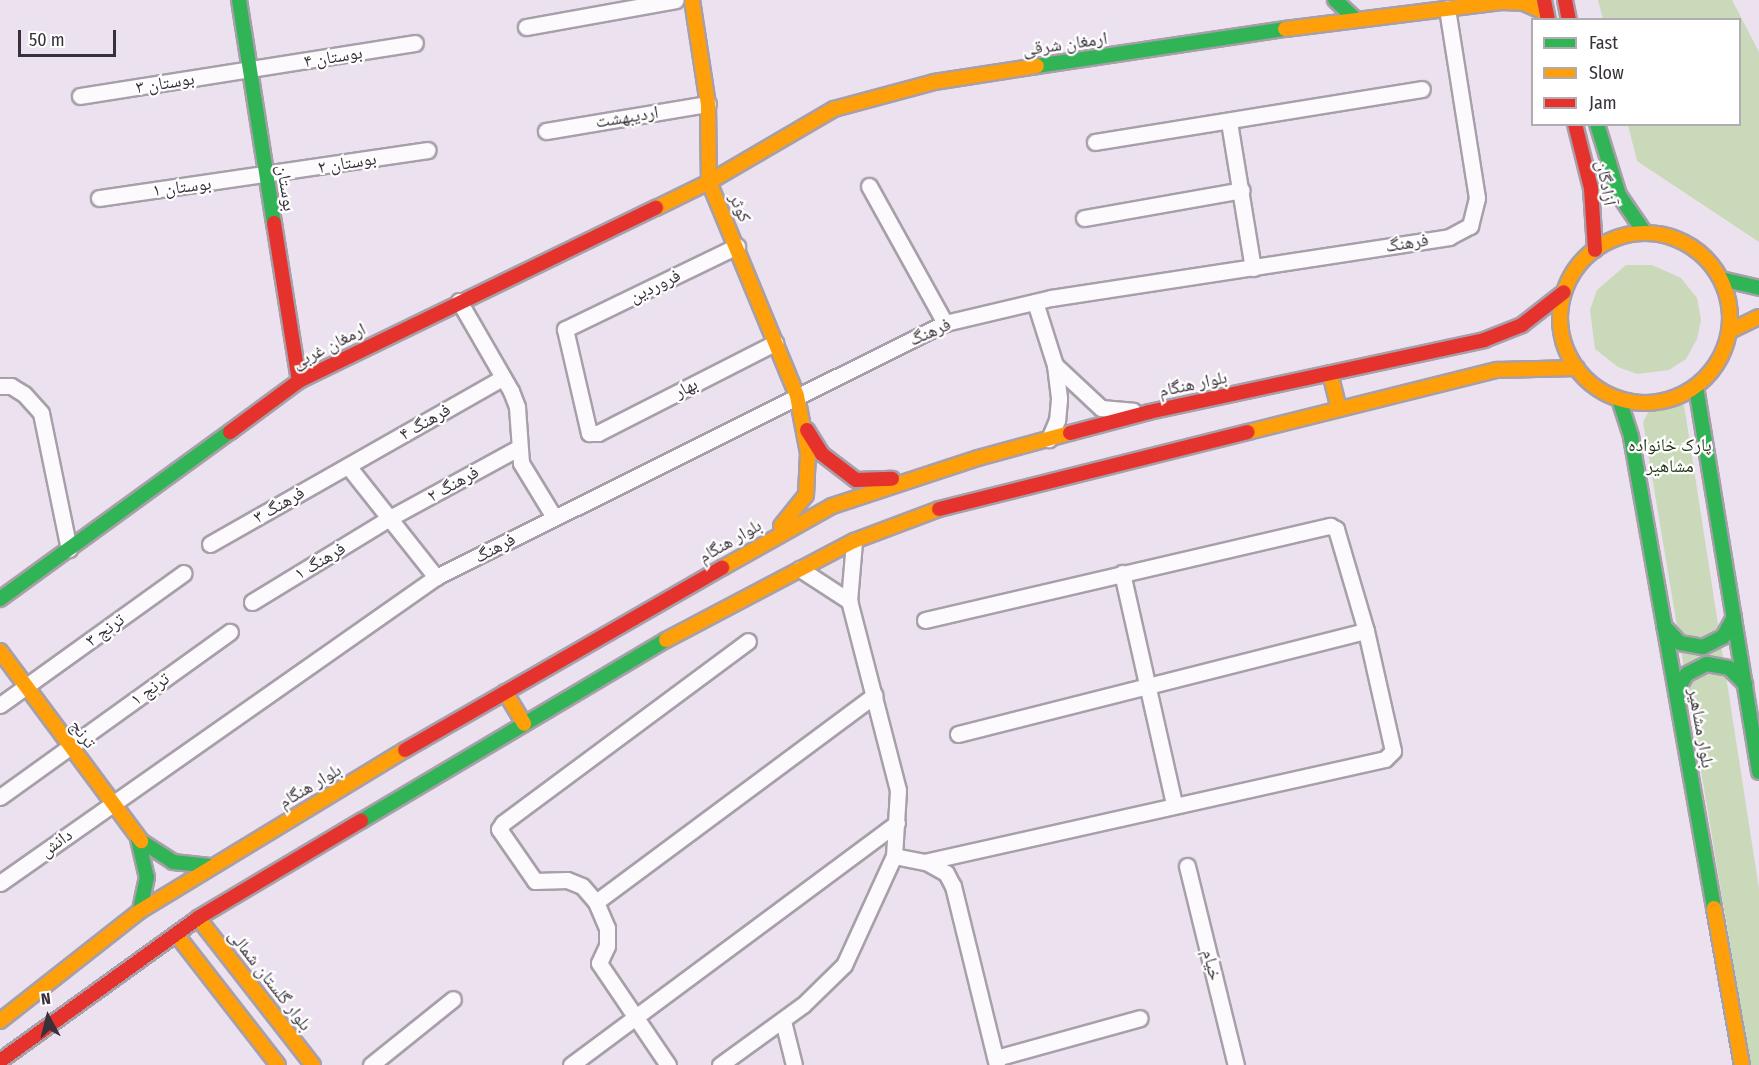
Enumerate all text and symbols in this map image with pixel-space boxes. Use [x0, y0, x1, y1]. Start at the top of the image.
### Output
scale bar [21, 18, 118, 56]
legend [1531, 18, 1741, 126]
street label: ارمغان شرقی [1021, 27, 1109, 61]
text: 50 m [29, 29, 65, 51]
text: Fast [1589, 32, 1618, 54]
street label: بوستان ۴ [302, 42, 364, 72]
text: Slow [1589, 62, 1624, 84]
street label: بوستان ۳ [134, 68, 196, 98]
text: Jam [1589, 92, 1617, 114]
street label: اردیبهشت [594, 101, 660, 133]
street label: بوستان ۲ [316, 148, 378, 178]
street label: آزادگان [1591, 159, 1621, 207]
street label: بوستان [272, 163, 300, 213]
street label: بوستان ۱ [151, 173, 213, 201]
street label: کوثر [724, 190, 756, 226]
street label: فرهنگ [1384, 229, 1430, 257]
street label: فروردین [626, 264, 684, 308]
street label: فرهنگ [906, 313, 954, 351]
street label: ارمغان غربی [289, 318, 369, 374]
street label: بلوار هنگام [1157, 366, 1229, 402]
street label: بهار [671, 373, 701, 403]
street label: فرهنگ ۴ [396, 399, 454, 445]
park label: پارک خانواده مشاهیر [1628, 435, 1712, 478]
street label: فرهنگ ۲ [423, 461, 483, 507]
street label: فرهنگ ۳ [250, 482, 308, 528]
street label: بلوار هنگام [695, 514, 765, 568]
street label: فرهنگ [471, 528, 519, 568]
street label: فرهنگ ۱ [291, 537, 349, 585]
street label: ترنج ۳ [81, 609, 129, 651]
street label: ترنج ۱ [126, 668, 174, 710]
street label: بلوار مشاهیر [1683, 686, 1719, 770]
street label: ترنج [65, 715, 101, 753]
street label: بلوار هنگام [275, 759, 345, 813]
street label: دانش [35, 824, 77, 862]
street label: بلوار گلستان شمالی [224, 925, 316, 1035]
street label: خیام [1198, 947, 1226, 983]
north arrow [18, 987, 78, 1047]
text: N [40, 989, 52, 1009]

